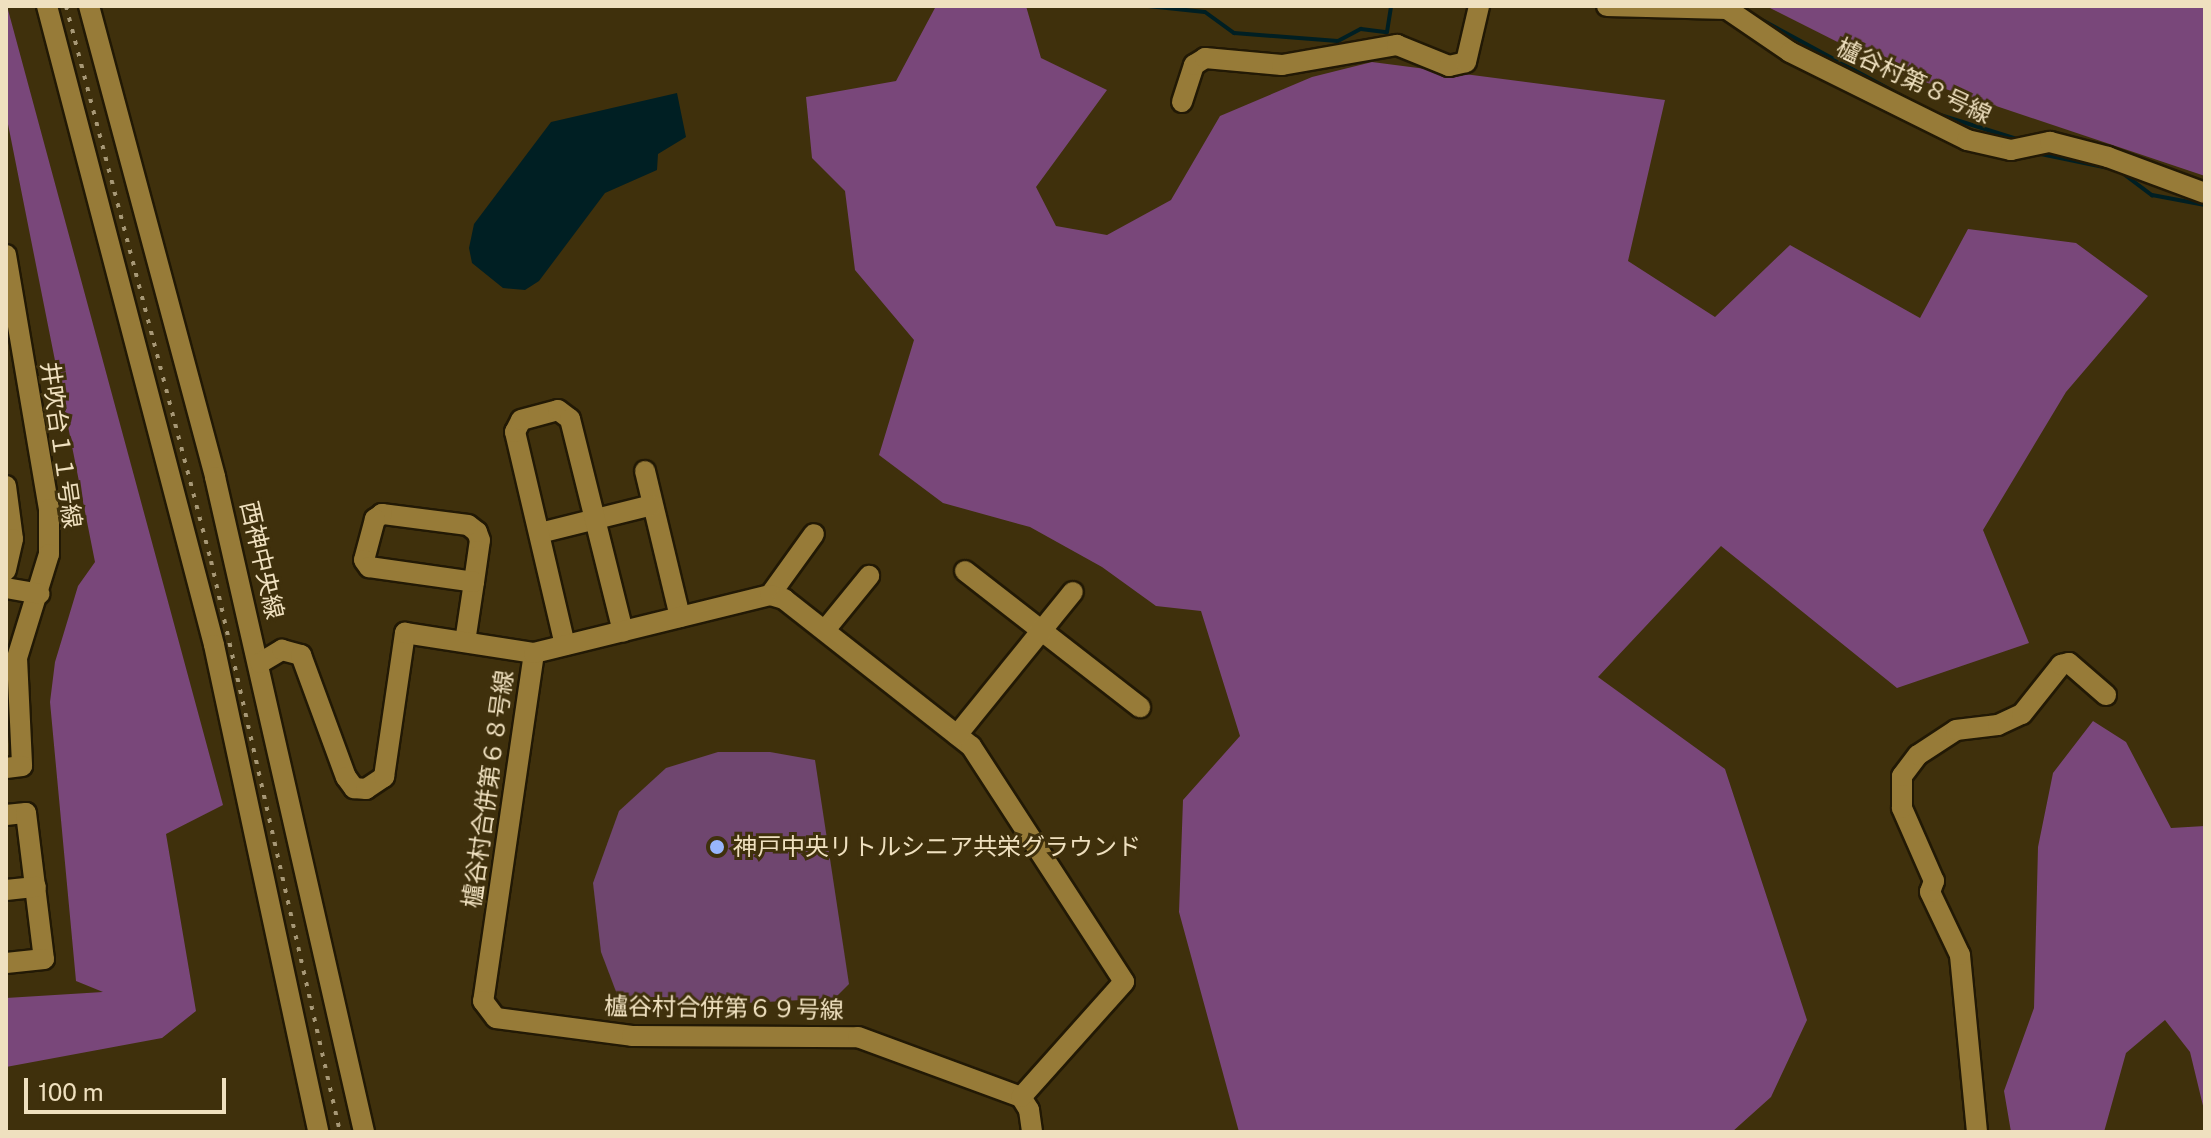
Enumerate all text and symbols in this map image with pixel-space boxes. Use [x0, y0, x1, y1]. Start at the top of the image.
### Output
street label: 櫨谷村第８号線 [1832, 32, 1996, 130]
street label: 井吹台１１号線 [35, 360, 87, 530]
street label: 西神中央線 [234, 498, 290, 622]
street label: 櫨谷村合併第６８号線 [457, 668, 519, 910]
place label: 神戸中央リトルシニア共栄グラウンド [733, 833, 1141, 861]
marker: 神戸中央リトルシニア共栄グラウンド [708, 838, 726, 856]
street label: 櫨谷村合併第６９号線 [604, 992, 844, 1024]
scale bar [28, 1062, 230, 1112]
text: 100 m [38, 1078, 104, 1106]

